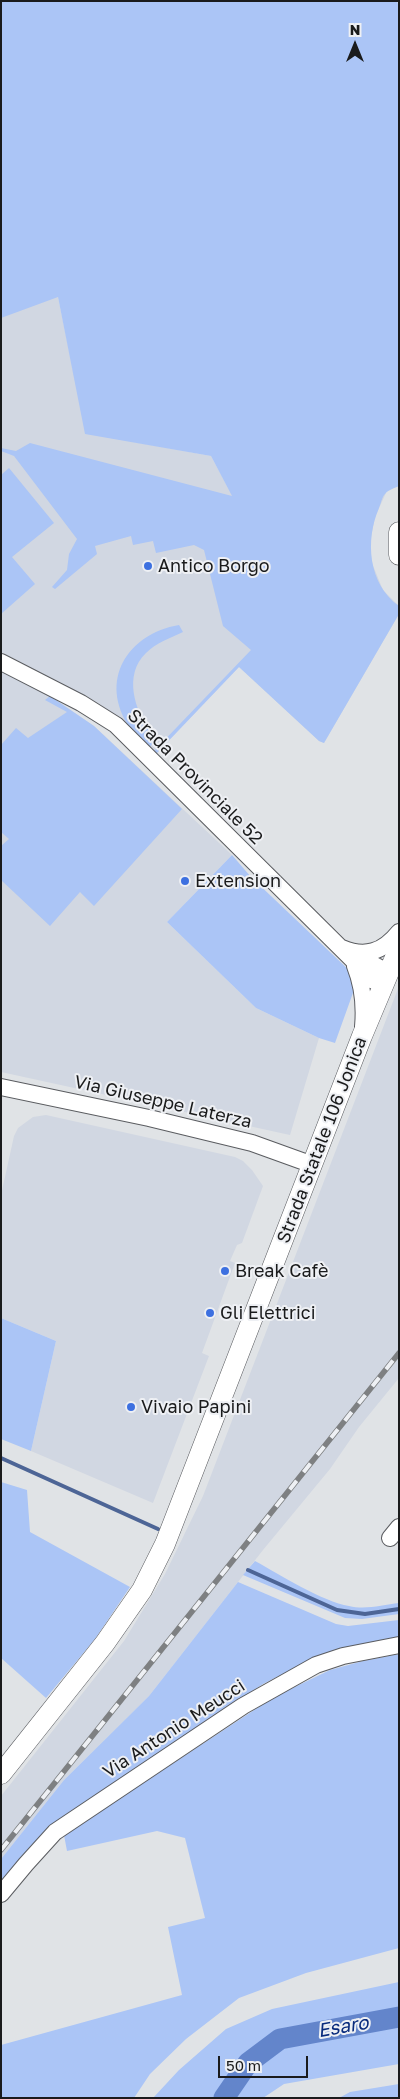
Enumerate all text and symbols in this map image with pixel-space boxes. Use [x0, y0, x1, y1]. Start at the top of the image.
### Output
north arrow [330, 20, 380, 70]
text: N [350, 21, 360, 38]
place label: Antico Borgo [158, 555, 270, 577]
marker: Antico Borgo [142, 560, 154, 572]
street label: Strada Provinciale 52 [123, 705, 267, 849]
place label: Extension [195, 870, 281, 892]
marker: Extension [179, 875, 191, 887]
street label: Strada Statale 106 Jonica [273, 1034, 371, 1246]
street label: Via Giuseppe Laterza [72, 1071, 254, 1133]
place label: Break Cafè [235, 1260, 328, 1282]
marker: Break Cafè [219, 1265, 231, 1277]
place label: Gli Elettrici [220, 1302, 315, 1324]
marker: Gli Elettrici [204, 1307, 216, 1319]
place label: Vivaio Papini [141, 1396, 251, 1418]
marker: Vivaio Papini [125, 1401, 137, 1413]
street label: Via Antonio Meucci [99, 1675, 249, 1783]
water label: Esaro [316, 2011, 370, 2043]
scale bar [220, 2046, 310, 2078]
text: 50 m [226, 2056, 261, 2074]

